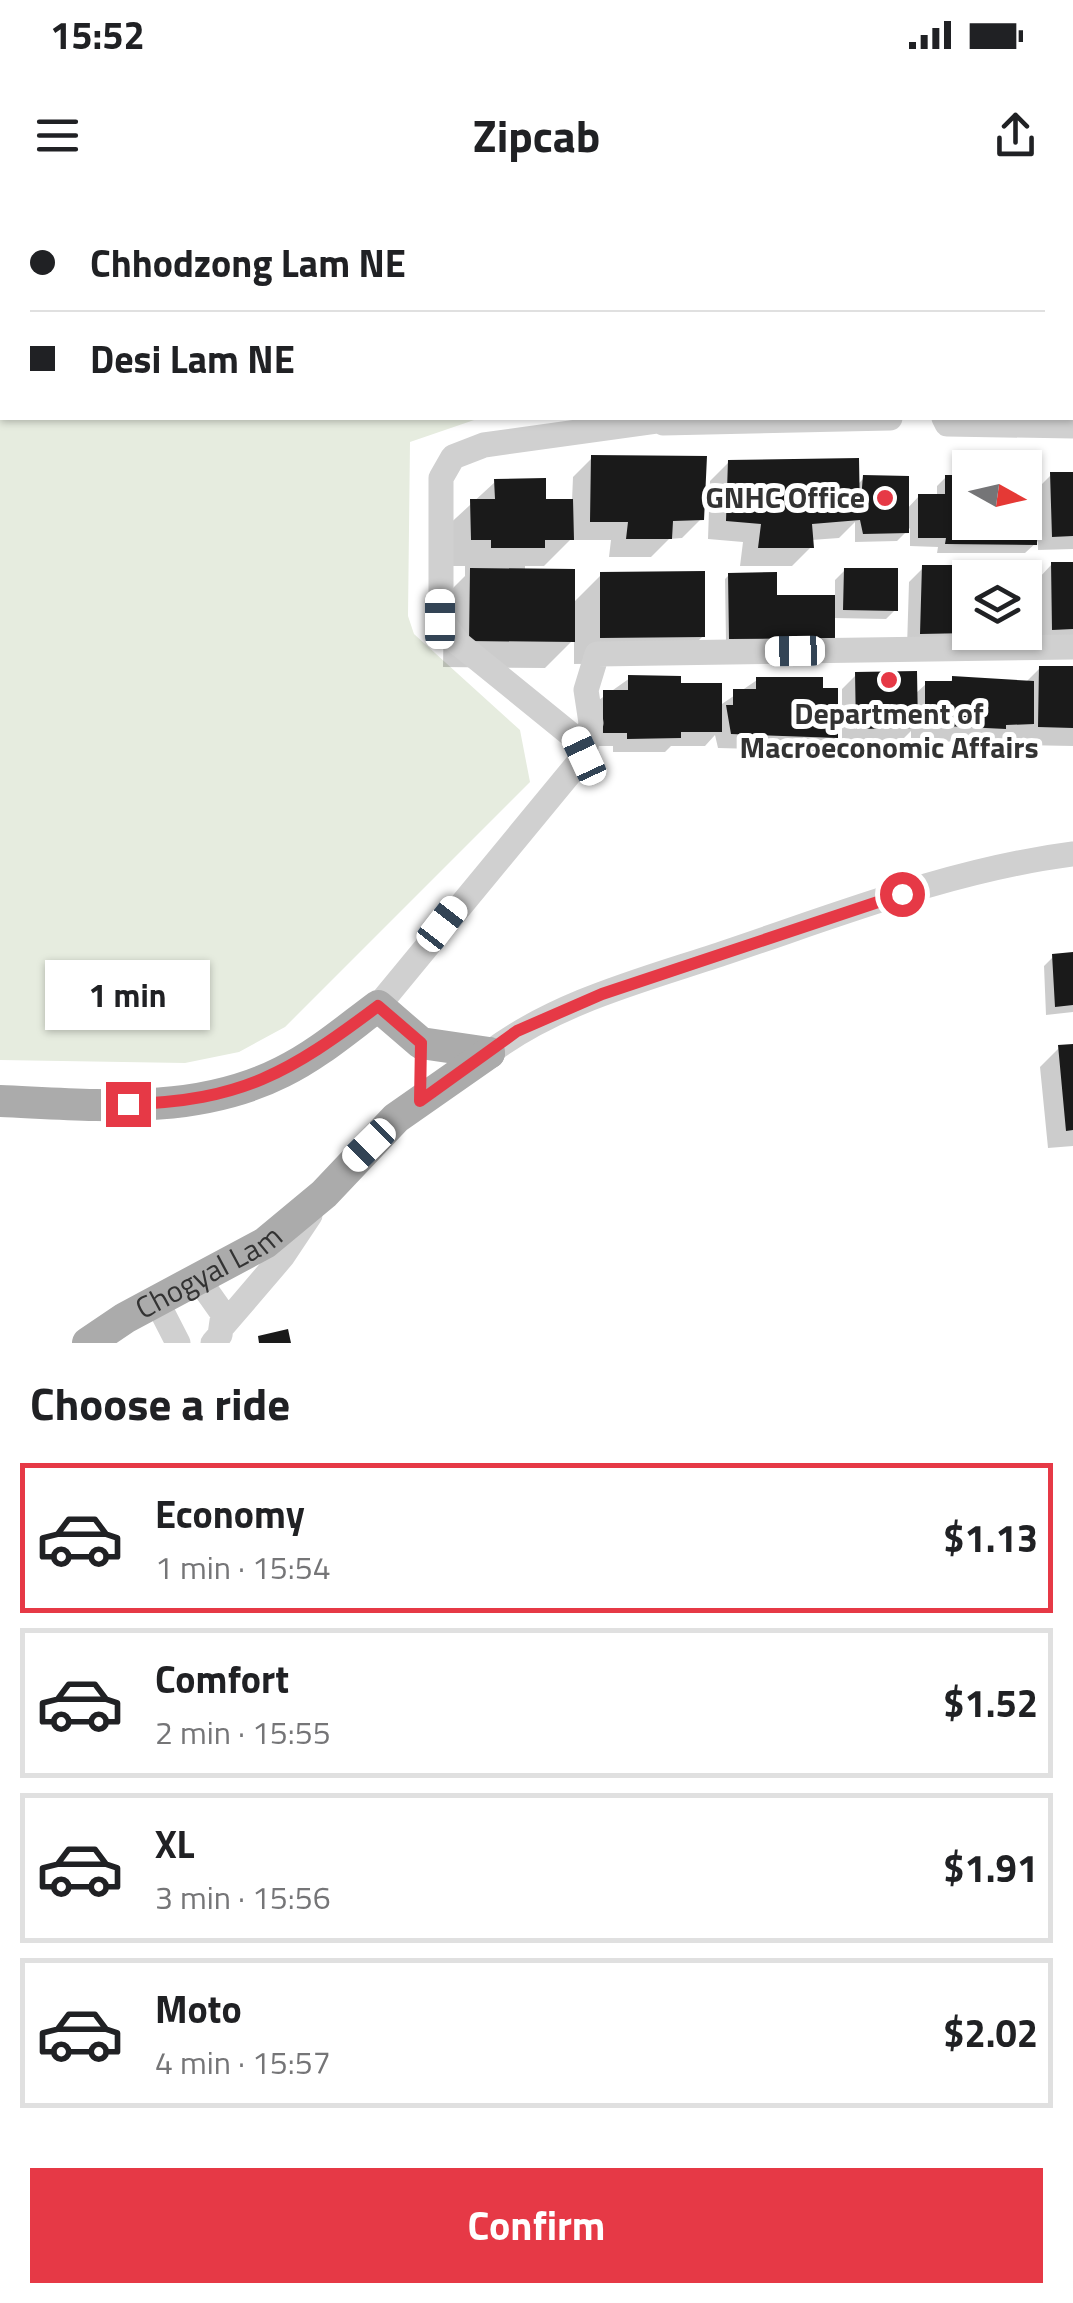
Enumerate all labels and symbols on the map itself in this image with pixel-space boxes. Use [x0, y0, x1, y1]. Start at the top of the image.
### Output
north arrow [952, 450, 1042, 540]
place label: GNHC Office [705, 474, 865, 520]
marker: GNHC Office [874, 487, 896, 509]
car [425, 589, 455, 649]
car [765, 635, 825, 667]
marker: Department of Macroeconomic Affairs [878, 669, 900, 691]
place label: Department of Macroeconomic Affairs [739, 690, 1039, 770]
car [558, 722, 610, 790]
route start [880, 872, 925, 917]
car [412, 891, 472, 957]
callout: 1 min [46, 959, 210, 1029]
route end [106, 1082, 151, 1127]
car [337, 1113, 401, 1177]
street label: Chogyal Lam [127, 1214, 292, 1330]

